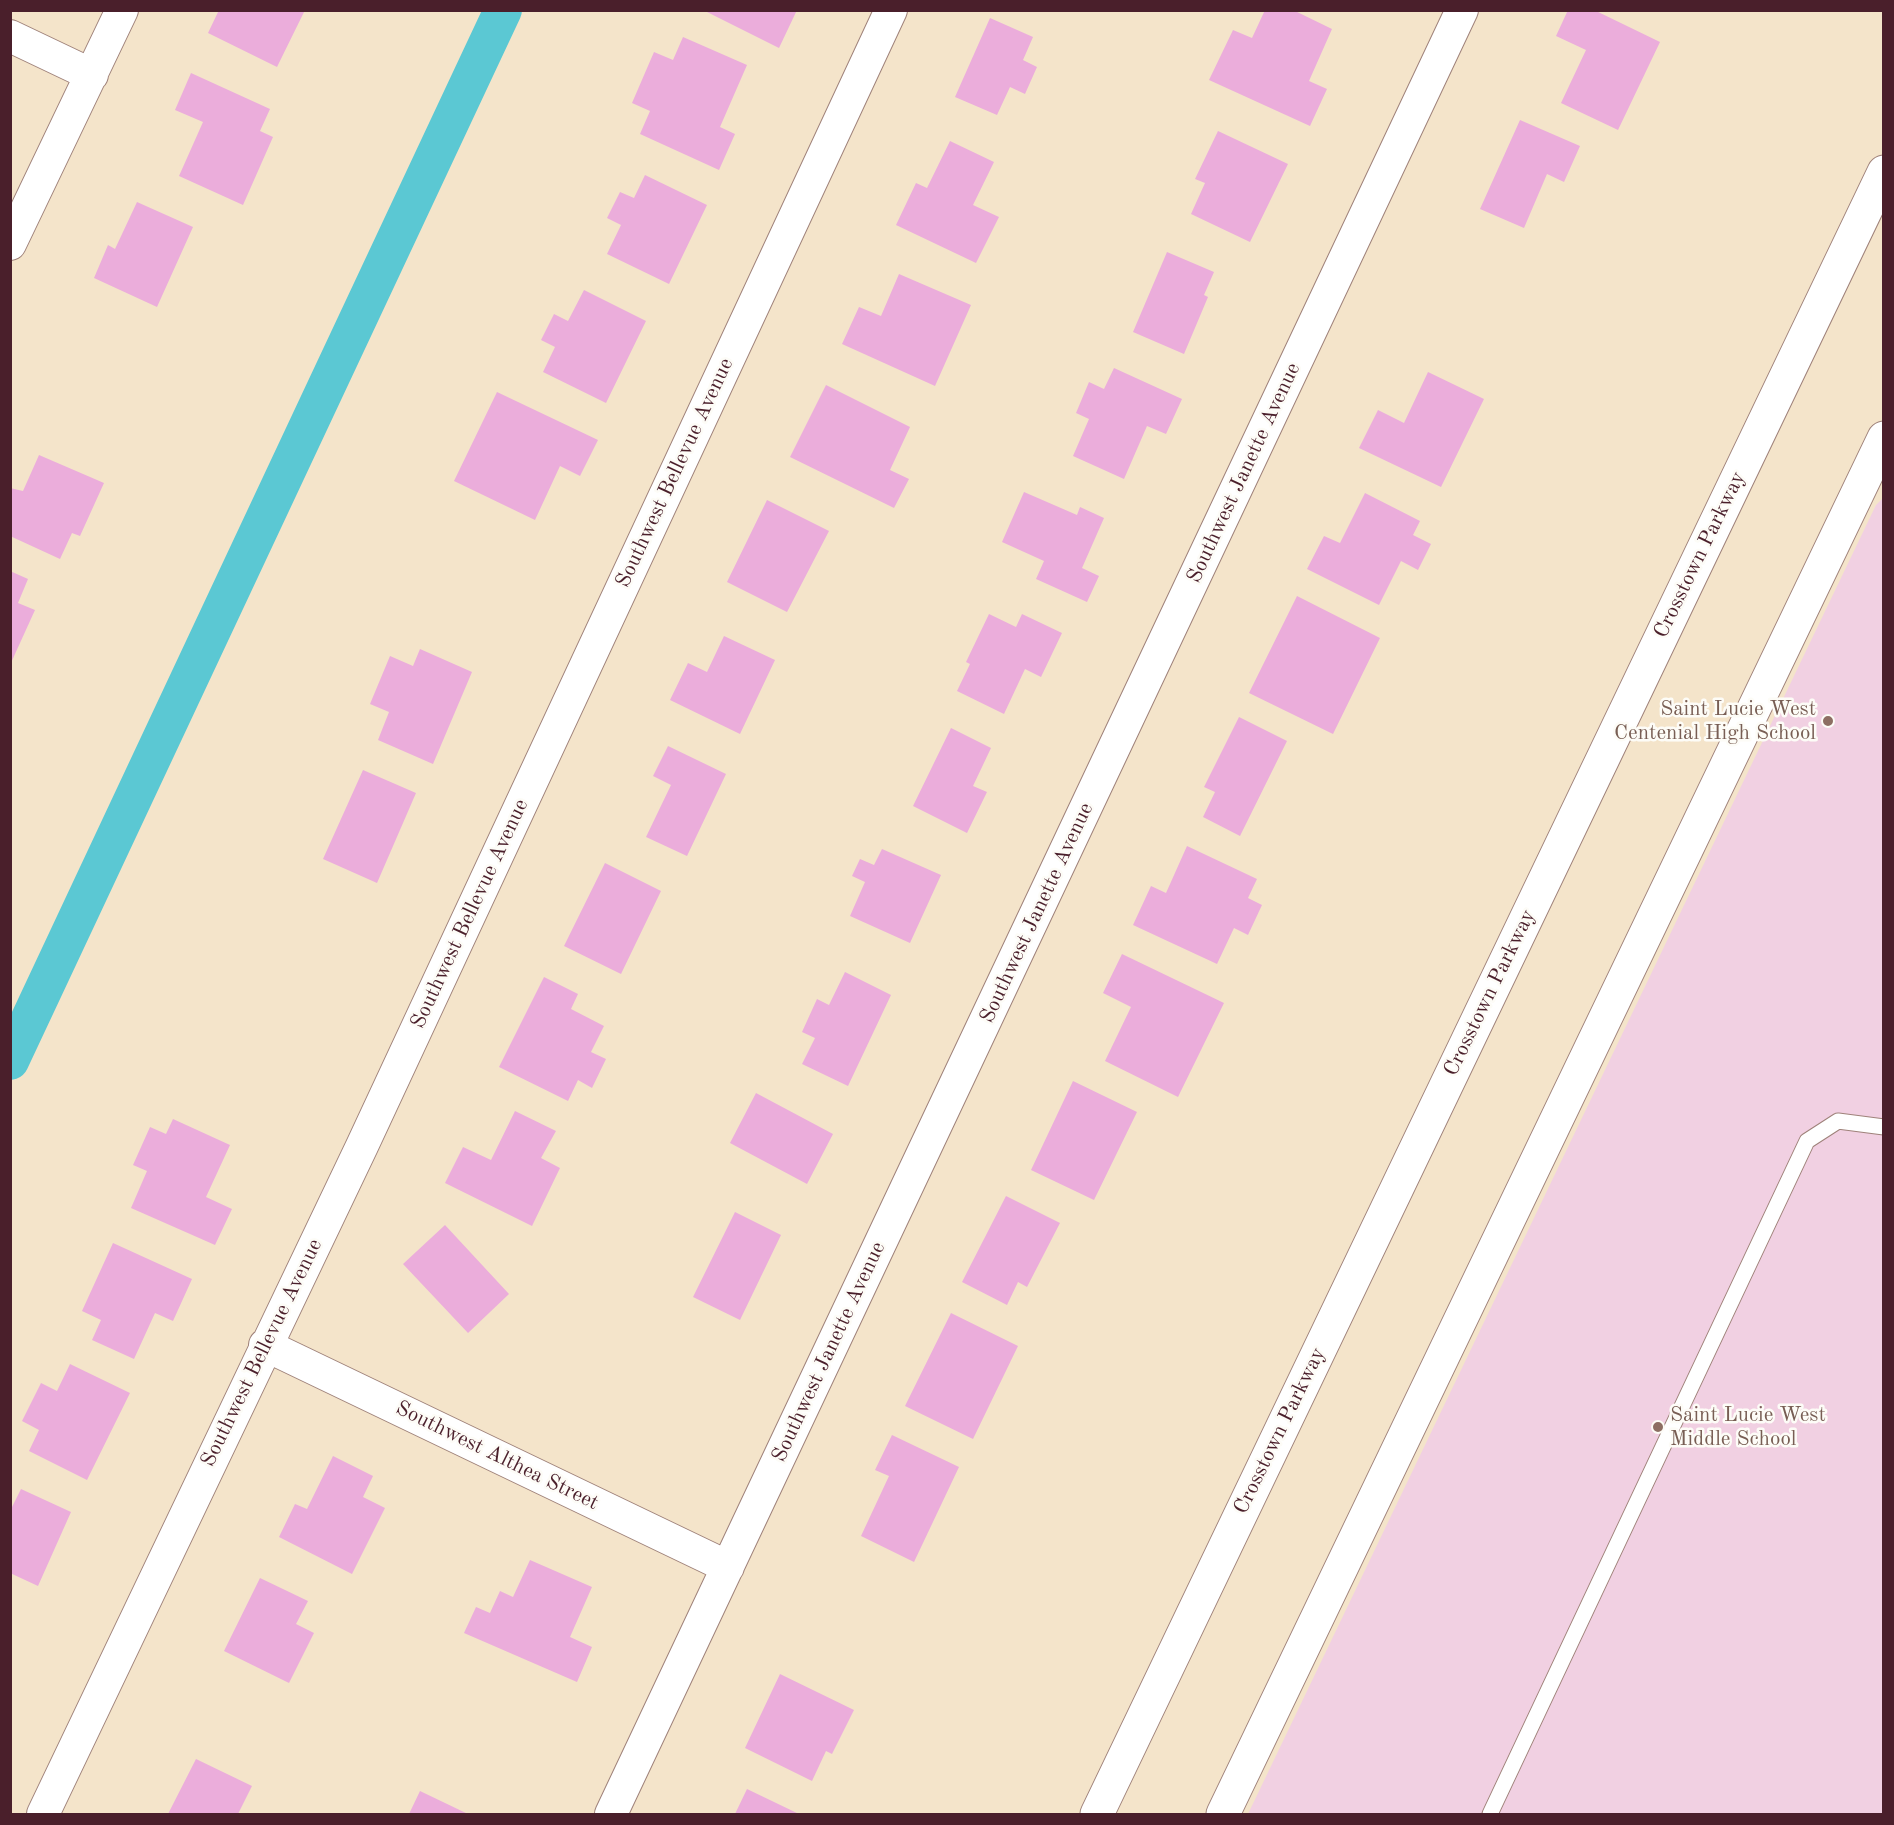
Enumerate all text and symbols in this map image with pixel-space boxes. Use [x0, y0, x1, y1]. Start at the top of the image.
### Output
street label: Southwest Bellevue Avenue [611, 354, 739, 592]
street label: Southwest Janette Avenue [1182, 359, 1306, 587]
street label: Crosstown Parkway [1649, 468, 1751, 642]
place label: Saint Lucie West Centenial High School [1614, 696, 1816, 746]
marker: Saint Lucie West Centenial High School [1821, 714, 1835, 728]
street label: Southwest Bellevue Avenue [406, 795, 534, 1033]
street label: Southwest Janette Avenue [975, 799, 1099, 1027]
street label: Crosstown Parkway [1439, 906, 1541, 1080]
street label: Southwest Bellevue Avenue [196, 1235, 328, 1471]
street label: Southwest Janette Avenue [767, 1238, 891, 1466]
street label: Crosstown Parkway [1229, 1344, 1331, 1518]
street label: Southwest Althea Street [391, 1396, 603, 1516]
place label: Saint Lucie West Middle School [1670, 1402, 1826, 1452]
marker: Saint Lucie West Middle School [1651, 1420, 1665, 1434]

